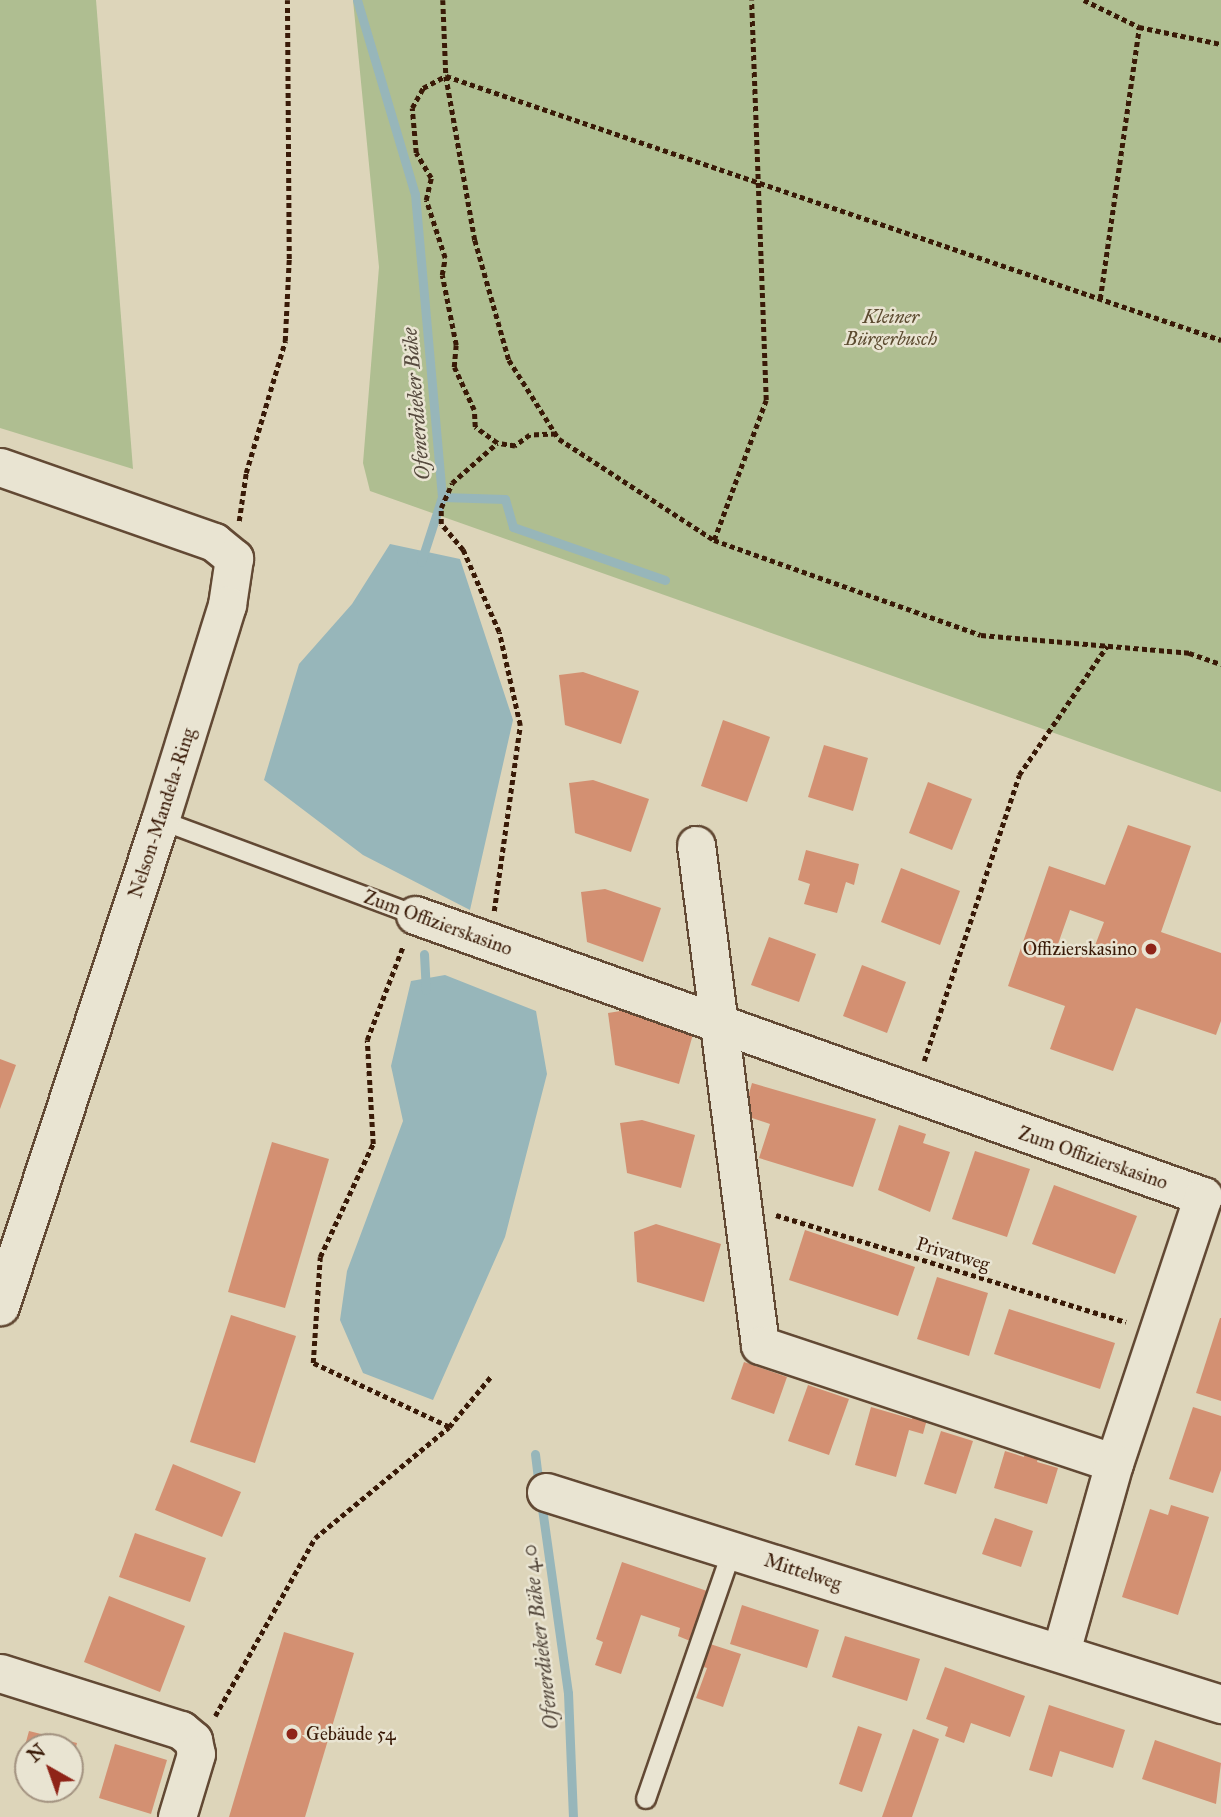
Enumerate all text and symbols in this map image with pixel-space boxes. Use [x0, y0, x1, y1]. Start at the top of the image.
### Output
park label: Kleiner Bürgerbusch [845, 306, 937, 350]
water label: Ofenerdieker Bäke [397, 327, 435, 481]
street label: Nelson-Mandela-Ring [124, 725, 200, 901]
street label: Zum Offizierskasino [361, 886, 515, 960]
place label: Offizierskasino [1023, 938, 1137, 960]
marker: Offizierskasino [1143, 941, 1159, 957]
street label: Zum Offizierskasino [1015, 1122, 1171, 1194]
street label: Privatweg [913, 1232, 993, 1276]
water label: Ofenerdieker Bäke 4.0 [516, 1543, 564, 1731]
street label: Mittelweg [761, 1549, 845, 1595]
place label: Gebäude 54 [306, 1723, 396, 1745]
marker: Gebäude 54 [284, 1726, 300, 1742]
north arrow [14, 1733, 84, 1803]
text: N [23, 1739, 50, 1767]

